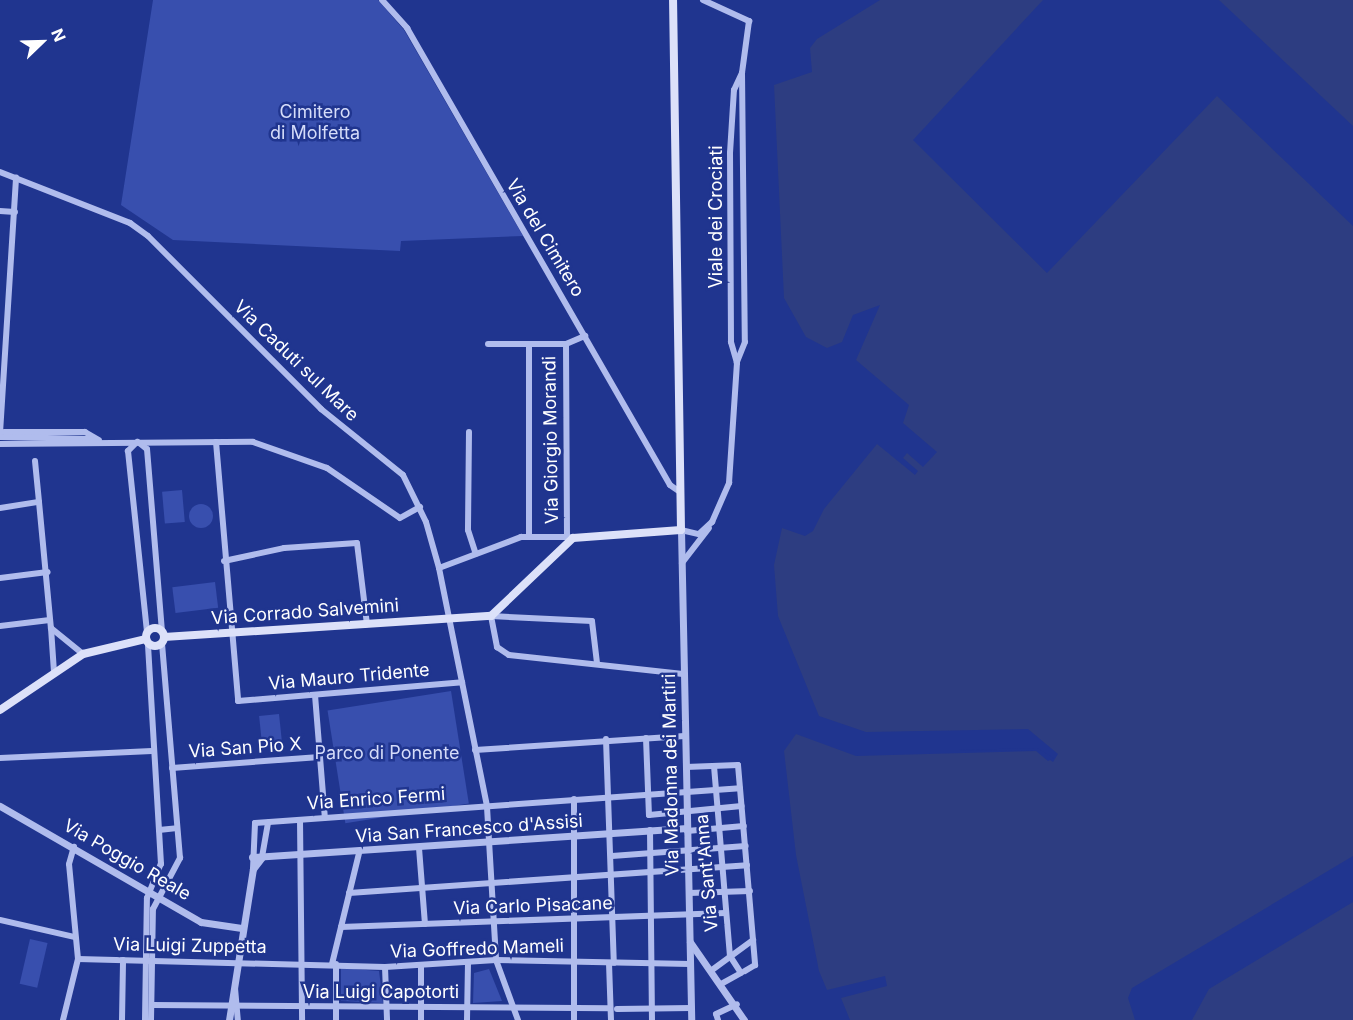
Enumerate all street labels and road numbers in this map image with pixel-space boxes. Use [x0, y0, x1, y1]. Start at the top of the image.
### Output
street label: Viale dei Crociati [705, 145, 727, 289]
street label: Via del Cimitero [501, 175, 589, 301]
street label: Via Caduti sul Mare [229, 296, 363, 426]
street label: Via Giorgio Morandi [539, 356, 563, 524]
street label: Via Corrado Salvemini [210, 595, 400, 629]
street label: Via Mauro Tridente [268, 659, 430, 695]
street label: Via Madonna dei Martiri [658, 674, 684, 876]
street label: Via San Pio X [188, 733, 302, 763]
street label: Via Enrico Fermi [306, 783, 446, 815]
street label: Via San Francesco d'Assisi [355, 810, 583, 848]
street label: Via Sant'Anna [691, 813, 723, 933]
street label: Via Poggio Reale [60, 815, 194, 905]
street label: Via Carlo Pisacane [453, 892, 613, 920]
street label: Via Luigi Zuppetta [113, 934, 267, 958]
street label: Via Goffredo Mameli [390, 935, 564, 963]
street label: Via Luigi Capotorti [303, 981, 459, 1003]

